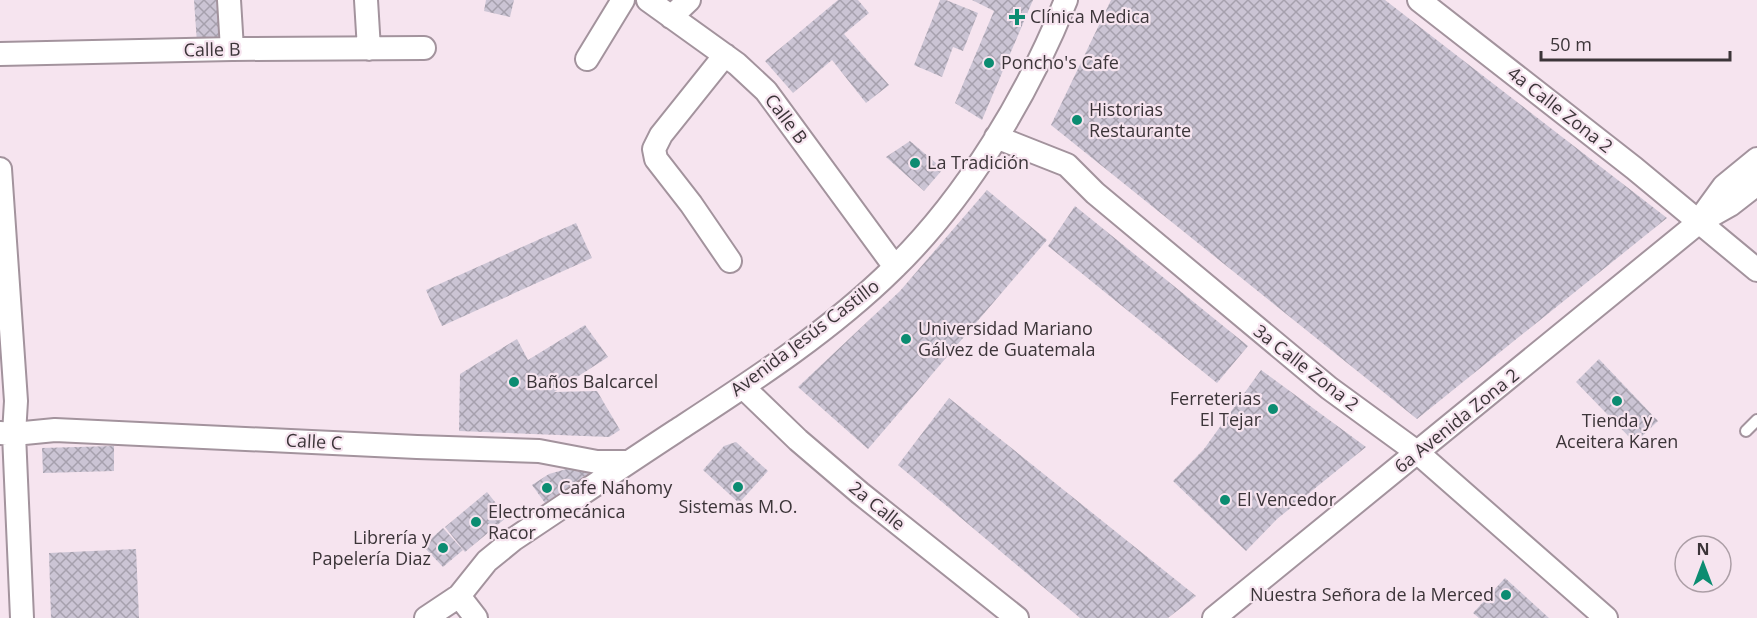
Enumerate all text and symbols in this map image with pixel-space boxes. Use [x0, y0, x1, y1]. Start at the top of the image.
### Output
place label: Clínica Medica [1030, 4, 1150, 28]
marker: Clínica Medica [1008, 8, 1026, 26]
scale bar [1541, 24, 1730, 62]
text: 50 m [1550, 32, 1592, 56]
street label: Calle B [183, 37, 241, 61]
place label: Poncho's Cafe [1001, 50, 1119, 74]
marker: Poncho's Cafe [982, 56, 996, 70]
street label: 4a Calle Zona 2 [1503, 61, 1618, 158]
street label: Calle B [760, 88, 813, 148]
place label: Historias Restaurante [1089, 97, 1191, 142]
marker: Historias Restaurante [1070, 113, 1084, 127]
place label: La Tradición [927, 150, 1029, 174]
marker: La Tradición [908, 156, 922, 170]
street label: Avenida Jesús Castillo [725, 273, 884, 401]
place label: Universidad Mariano Gálvez de Guatemala [918, 316, 1096, 361]
street label: 3a Calle Zona 2 [1249, 319, 1364, 416]
marker: Universidad Mariano Gálvez de Guatemala [899, 332, 913, 346]
street label: 6a Avenida Zona 2 [1389, 362, 1524, 478]
place label: Baños Balcarcel [526, 369, 658, 393]
marker: Baños Balcarcel [507, 375, 521, 389]
place label: Ferreterias El Tejar [1170, 386, 1262, 431]
marker: Tienda y Aceitera Karen [1610, 394, 1624, 408]
marker: Ferreterias El Tejar [1266, 402, 1280, 416]
place label: Tienda y Aceitera Karen [1556, 408, 1678, 453]
street label: Calle C [285, 428, 343, 454]
place label: Cafe Nahomy [559, 475, 673, 499]
street label: 2a Calle [845, 475, 911, 535]
marker: Sistemas M.O. [731, 480, 745, 494]
marker: Cafe Nahomy [540, 481, 554, 495]
place label: El Vencedor [1237, 487, 1337, 511]
marker: El Vencedor [1218, 493, 1232, 507]
place label: Sistemas M.O. [678, 494, 798, 518]
place label: Electromecánica Racor [488, 499, 625, 544]
marker: Electromecánica Racor [469, 515, 483, 529]
place label: Librería y Papelería Diaz [312, 525, 432, 570]
north arrow [1673, 534, 1733, 594]
text: N [1696, 538, 1710, 560]
marker: Librería y Papelería Diaz [436, 541, 450, 555]
place label: Nuestra Señora de la Merced [1250, 582, 1494, 606]
marker: Nuestra Señora de la Merced [1499, 588, 1513, 602]

